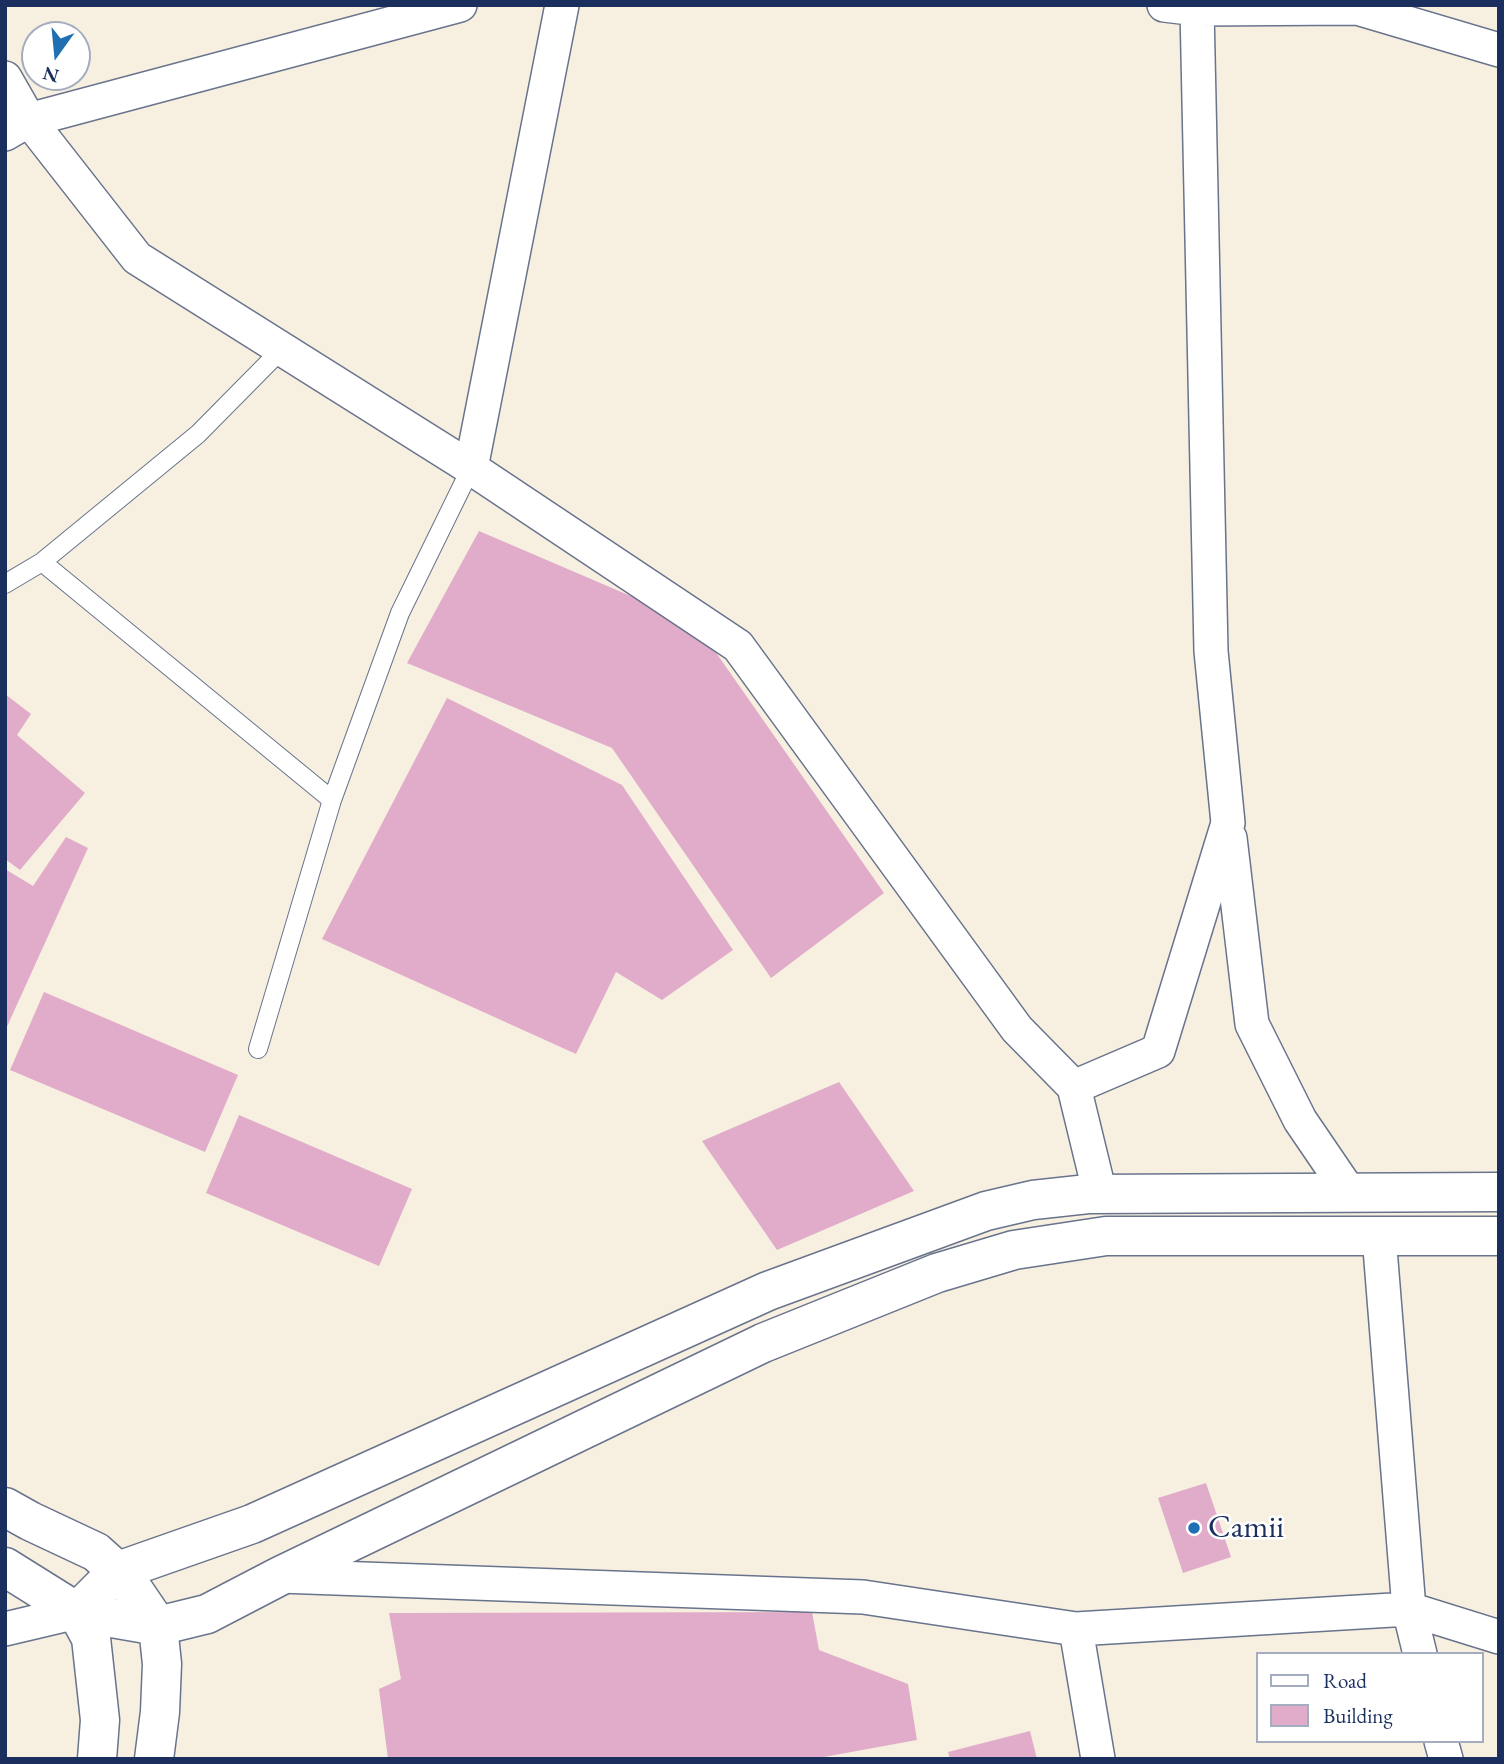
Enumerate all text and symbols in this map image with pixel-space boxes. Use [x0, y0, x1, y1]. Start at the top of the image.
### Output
north arrow [21, 21, 91, 91]
text: N [40, 61, 62, 89]
place label: Camii [1208, 1509, 1284, 1547]
marker: Camii [1186, 1520, 1202, 1536]
legend [1256, 1652, 1483, 1743]
text: Road [1323, 1667, 1367, 1694]
text: Building [1323, 1702, 1393, 1729]

